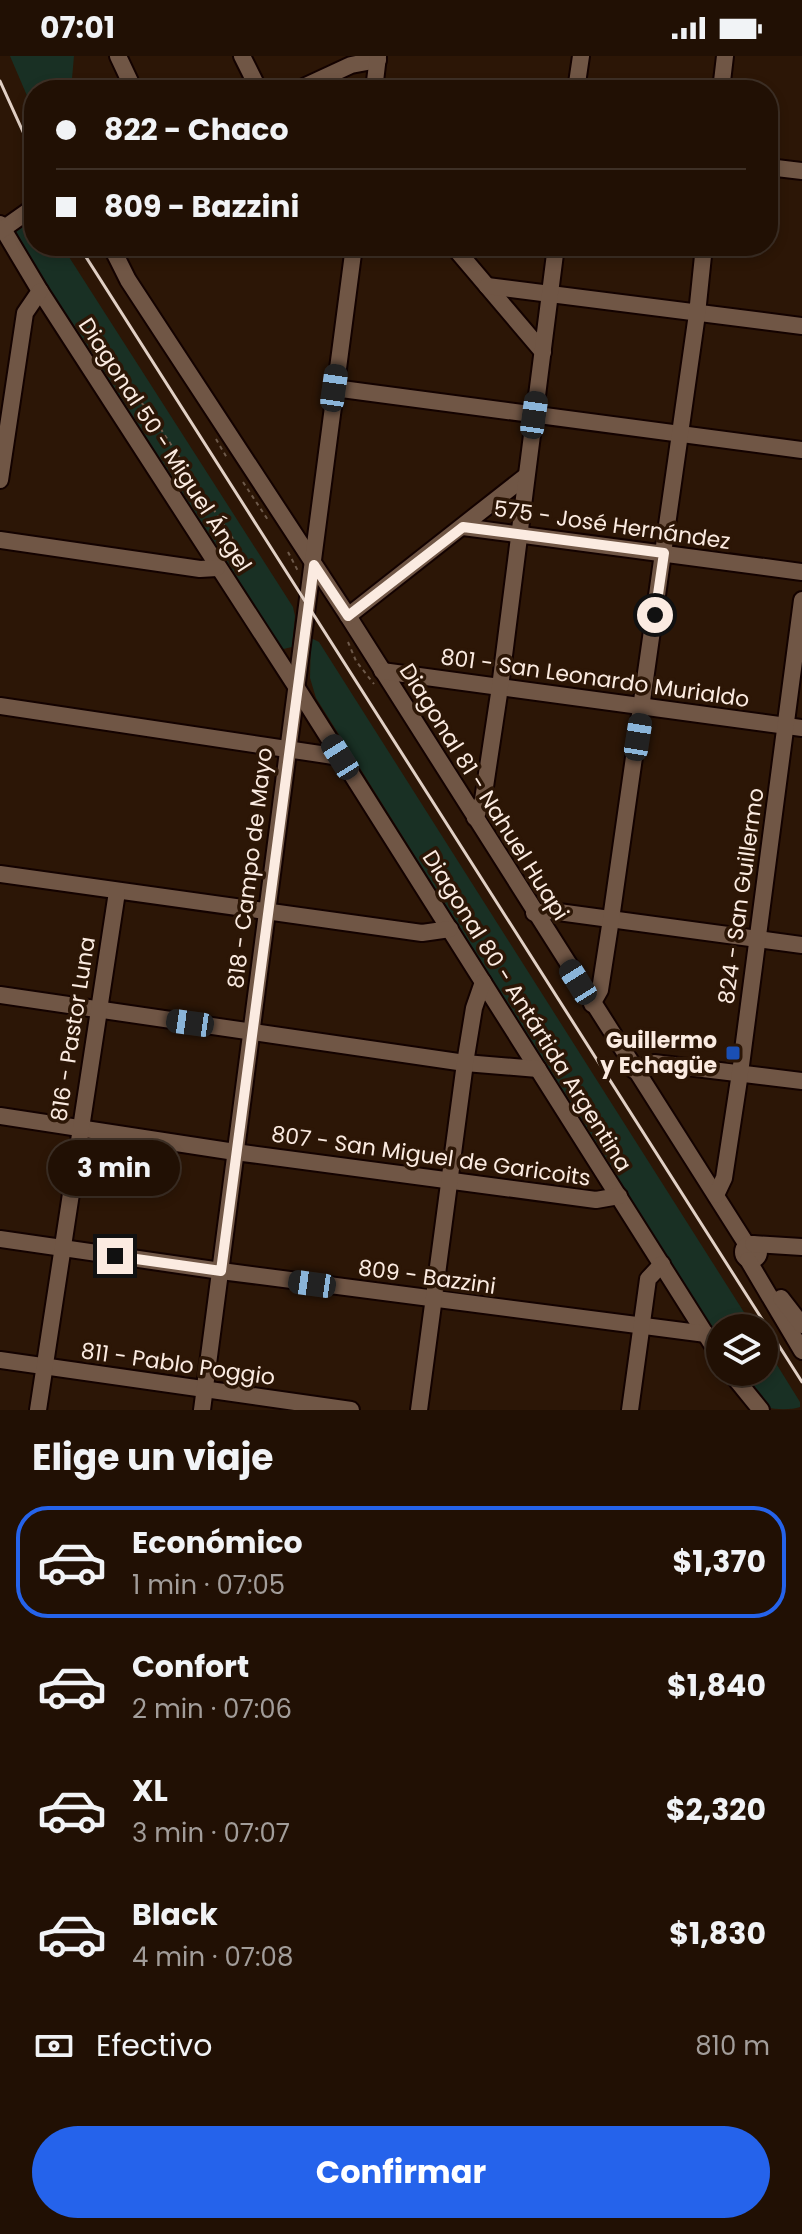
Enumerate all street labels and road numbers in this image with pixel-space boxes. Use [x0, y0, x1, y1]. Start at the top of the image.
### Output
street label: Diagonal 50 - Miguel Ángel [71, 312, 259, 578]
street label: 575 - José Hernández [492, 493, 732, 557]
street label: 801 - San Leonardo Murialdo [439, 641, 751, 715]
street label: Diagonal 81 - Nahuel Huapi [392, 658, 576, 926]
street label: 818 - Campo de Mayo [220, 746, 280, 990]
street label: 824 - San Guillermo [710, 786, 772, 1006]
street label: Diagonal 80 - Antártida Argentina [415, 844, 639, 1178]
street label: 816 - Pastor Luna [43, 934, 103, 1124]
street label: 807 - San Miguel de Garicoits [269, 1118, 593, 1194]
street label: 809 - Bazzini [356, 1252, 498, 1302]
street label: 811 - Pablo Poggio [79, 1335, 277, 1393]

